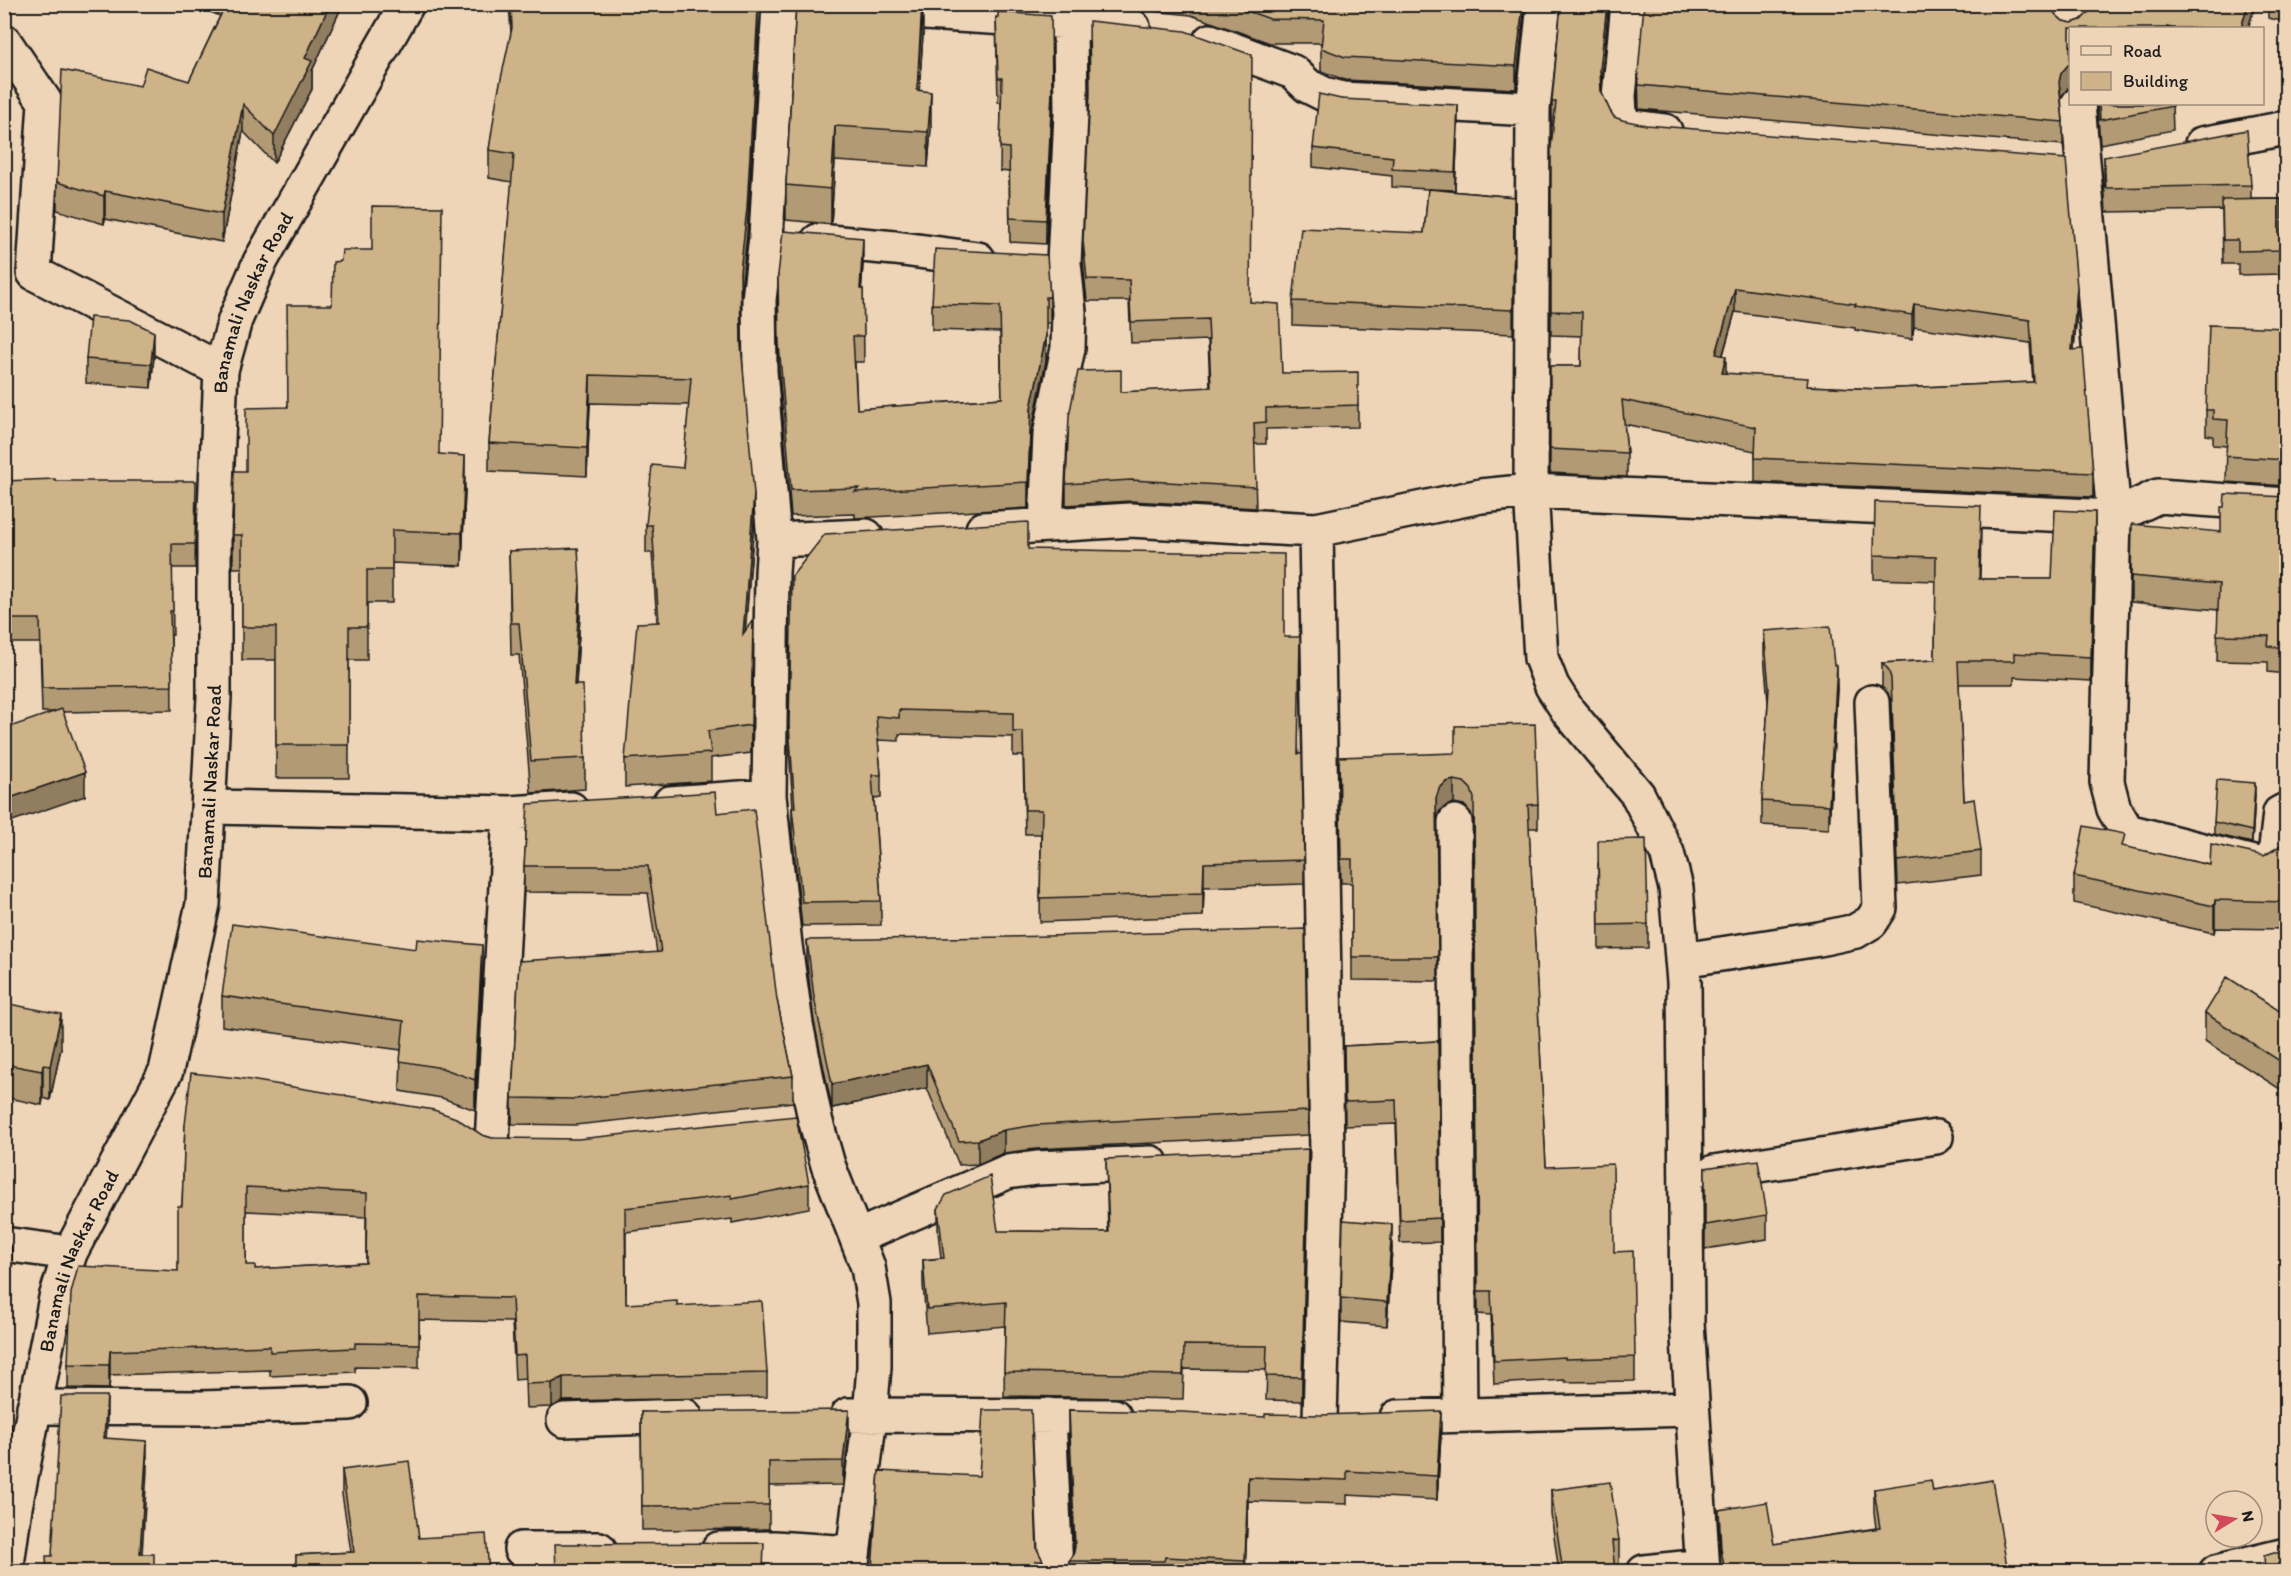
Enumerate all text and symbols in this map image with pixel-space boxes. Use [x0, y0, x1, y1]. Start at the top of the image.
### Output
legend [2069, 27, 2264, 105]
text: Road [2123, 40, 2162, 62]
text: Building [2123, 70, 2189, 92]
street label: Banamali Naskar Road [208, 207, 298, 394]
street label: Banamali Naskar Road [192, 684, 226, 880]
street label: Banamali Naskar Road [34, 1165, 124, 1354]
north arrow [2204, 1489, 2264, 1549]
text: N [2238, 1509, 2259, 1523]

